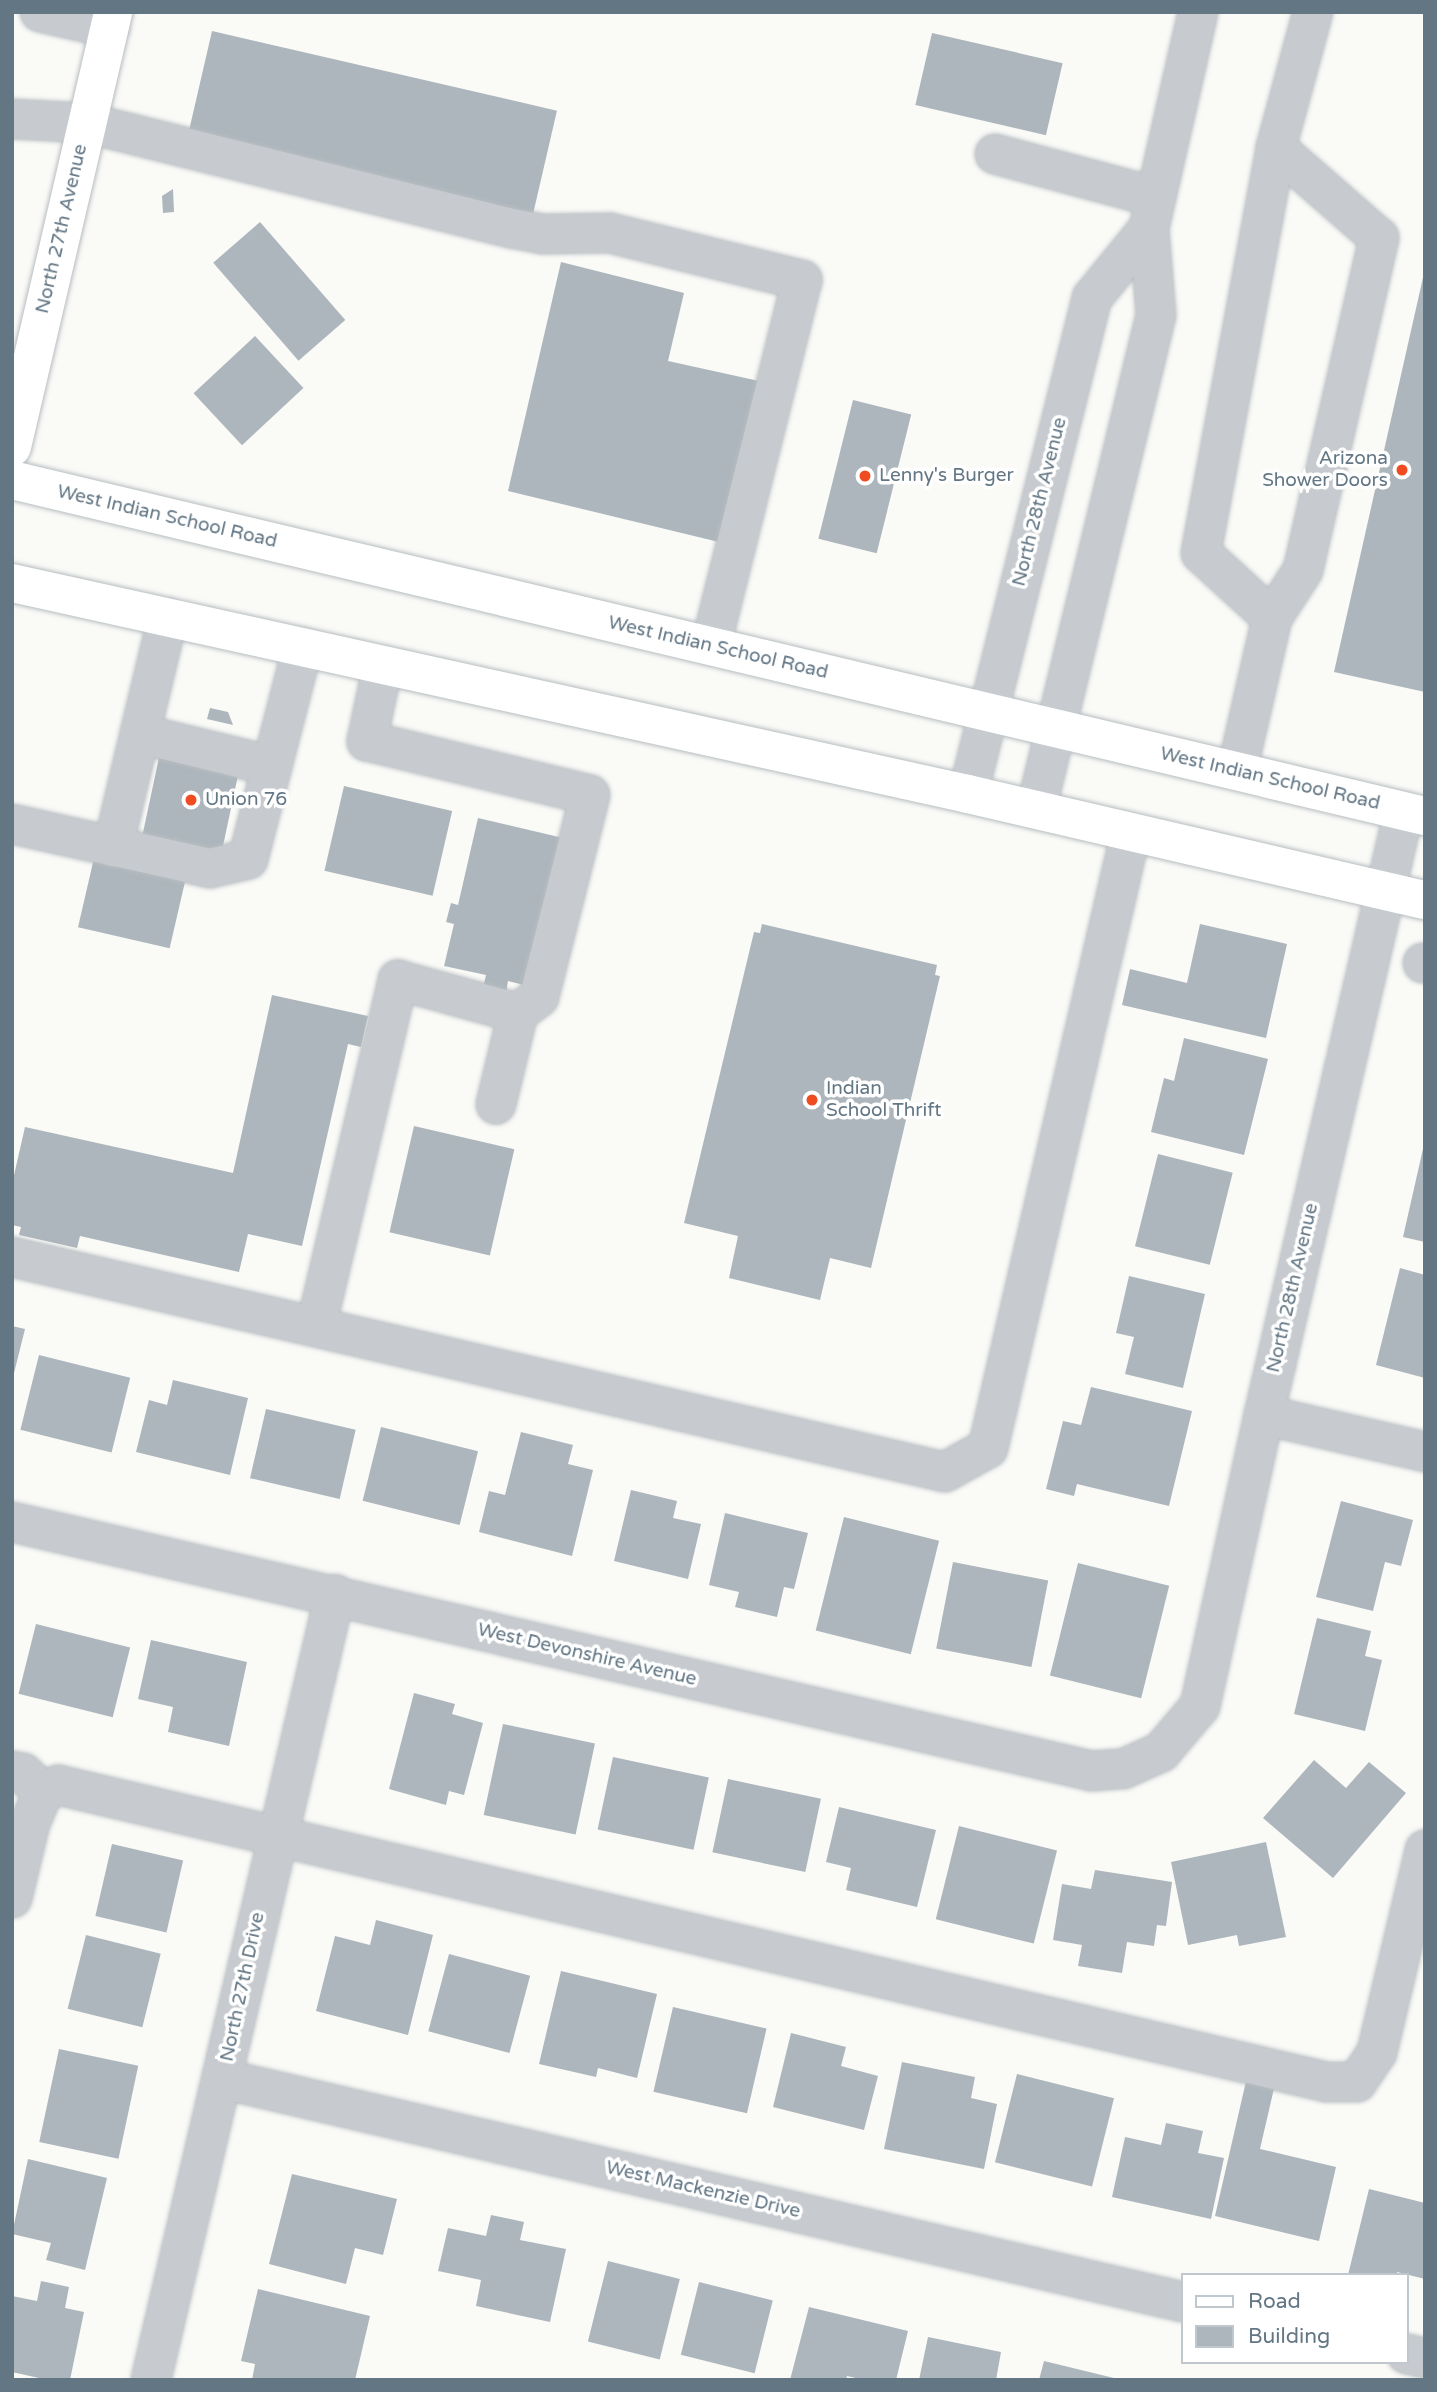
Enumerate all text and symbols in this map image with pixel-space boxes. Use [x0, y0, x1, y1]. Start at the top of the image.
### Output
street label: North 27th Avenue [31, 142, 93, 316]
street label: North 28th Avenue [1008, 415, 1072, 589]
place label: Arizona Shower Doors [1262, 448, 1388, 492]
marker: Arizona Shower Doors [1394, 462, 1410, 478]
place label: Lenny's Burger [879, 465, 1014, 487]
marker: Lenny's Burger [857, 468, 873, 484]
street label: West Indian School Road [55, 481, 279, 553]
street label: West Indian School Road [606, 612, 830, 684]
street label: West Indian School Road [1158, 743, 1382, 815]
place label: Union 76 [205, 789, 287, 811]
marker: Union 76 [183, 792, 199, 808]
place label: Indian School Thrift [826, 1078, 942, 1122]
marker: Indian School Thrift [804, 1092, 820, 1108]
street label: North 28th Avenue [1262, 1201, 1324, 1375]
street label: West Devonshire Avenue [475, 1619, 699, 1691]
street label: North 27th Drive [216, 1910, 270, 2064]
street label: West Mackenzie Drive [604, 2157, 802, 2223]
legend [1182, 2273, 1409, 2364]
text: Road [1248, 2289, 1301, 2314]
text: Building [1248, 2324, 1330, 2349]

